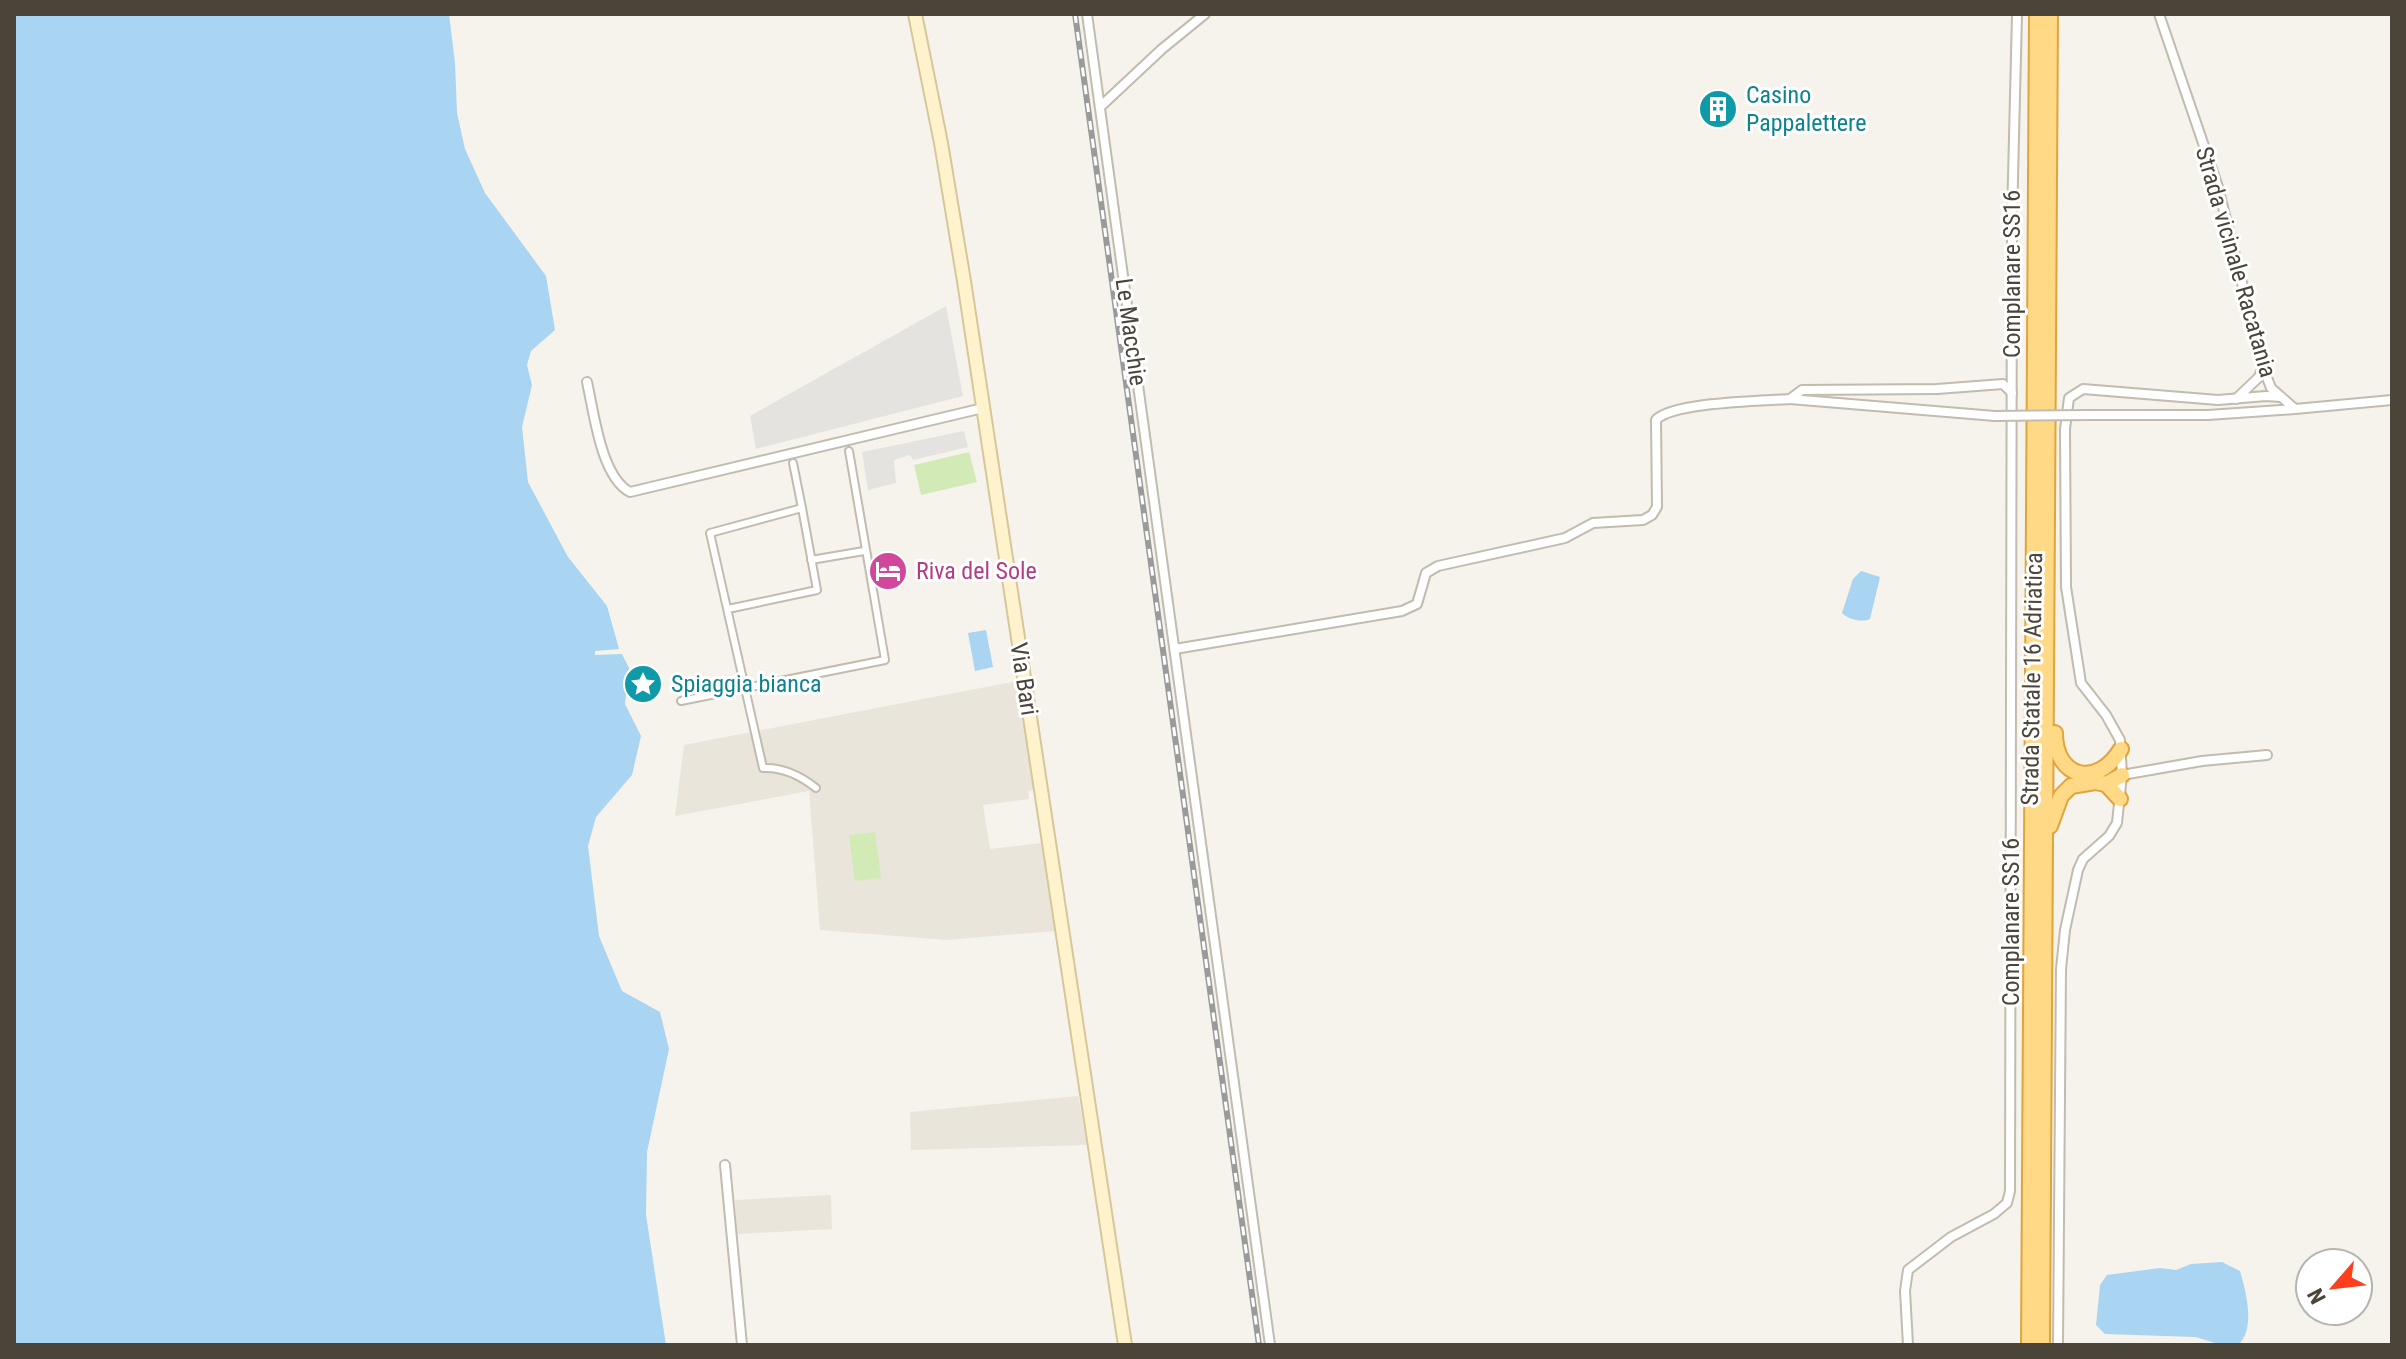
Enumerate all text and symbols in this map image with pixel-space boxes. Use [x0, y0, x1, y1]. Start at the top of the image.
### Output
place label: Casino Pappalettere [1746, 81, 1866, 137]
building icon: Casino Pappalettere [1697, 88, 1739, 130]
street label: Strada vicinale Racatania [2190, 143, 2282, 381]
street label: Complanare SS16 [1998, 190, 2026, 358]
street label: Le Macchie [1110, 276, 1152, 388]
hotel icon: Riva del Sole [867, 550, 909, 592]
street label: Strada Statale 16 Adriatica [2016, 552, 2048, 806]
place label: Riva del Sole [916, 557, 1037, 585]
street label: Via Bari [1004, 641, 1044, 717]
place icon: Spiaggia bianca [622, 663, 664, 705]
place label: Spiaggia bianca [671, 670, 822, 698]
street label: Complanare SS16 [1997, 838, 2025, 1006]
north arrow [2294, 1247, 2374, 1327]
text: N [2303, 1284, 2331, 1308]

